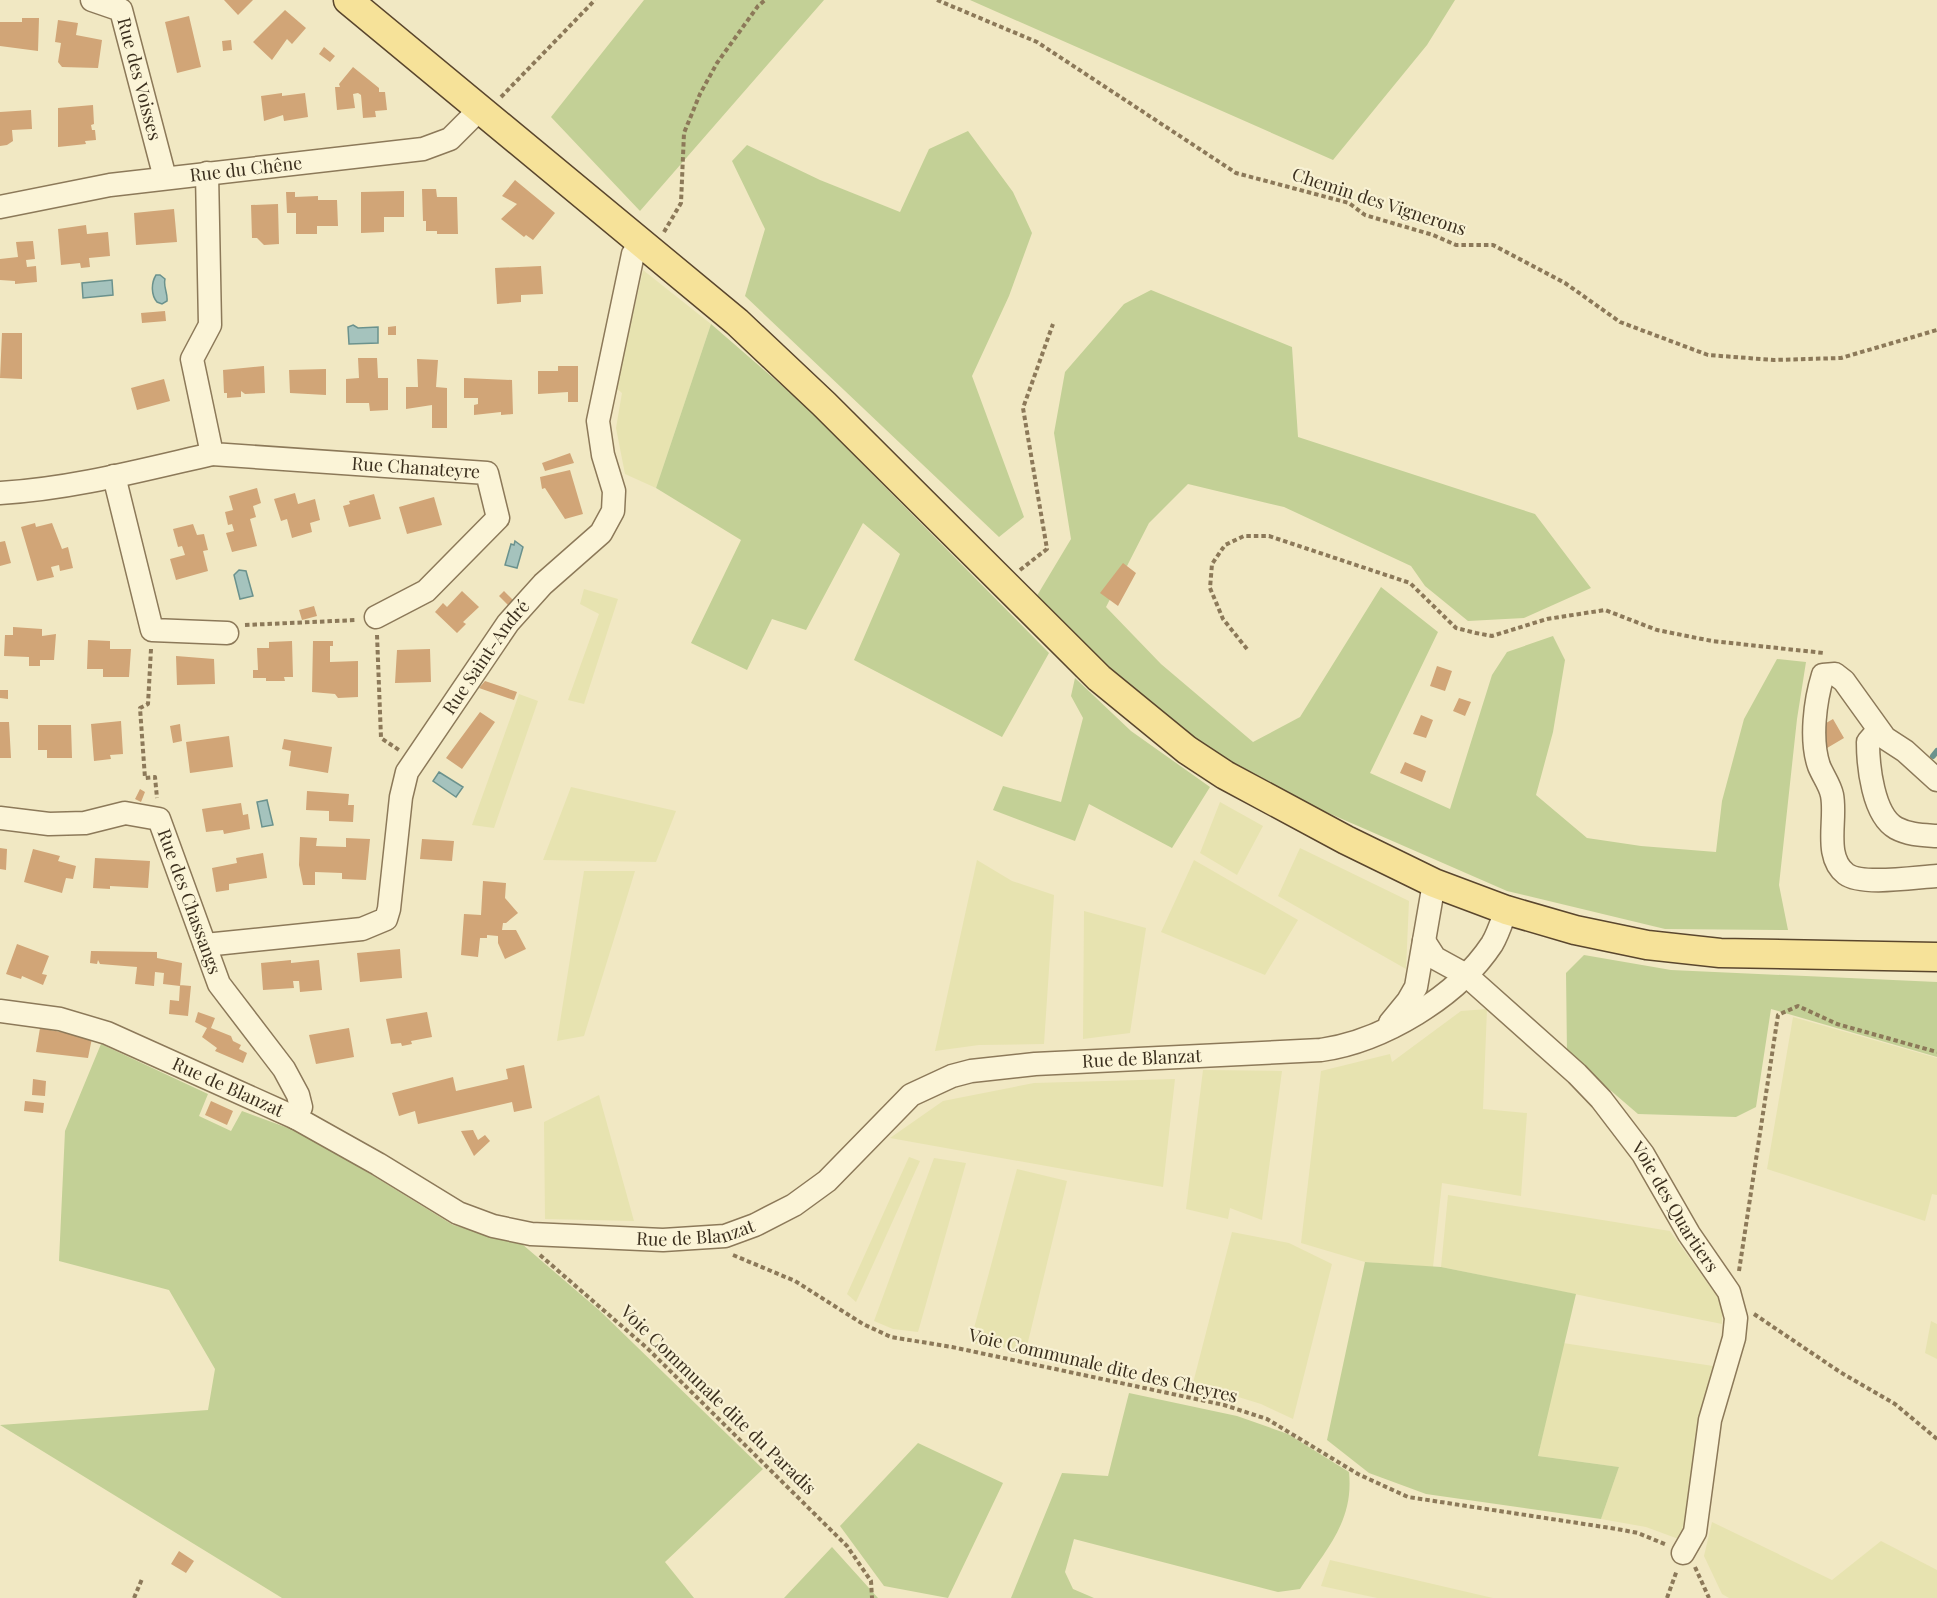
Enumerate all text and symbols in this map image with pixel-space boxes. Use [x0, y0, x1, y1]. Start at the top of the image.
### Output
street label: Rue des Voisses [112, 15, 168, 143]
street label: Rue du Chêne [188, 150, 303, 187]
street label: Chemin des Vignerons [1289, 162, 1469, 241]
street label: Rue Chanateyre [351, 451, 481, 483]
street label: Rue Saint-André [437, 594, 534, 719]
street label: Rue des Chassangs [153, 825, 227, 977]
street label: Rue de Blanzat [1081, 1043, 1203, 1073]
street label: Rue de Blanzat [169, 1051, 288, 1122]
street label: Voie des Quartiers [1626, 1135, 1725, 1276]
street label: Rue de Blanzat [636, 1213, 758, 1251]
street label: Voie Communale dite du Paradis [615, 1299, 822, 1499]
street label: Voie Communale dite des Cheyres [965, 1322, 1240, 1408]

